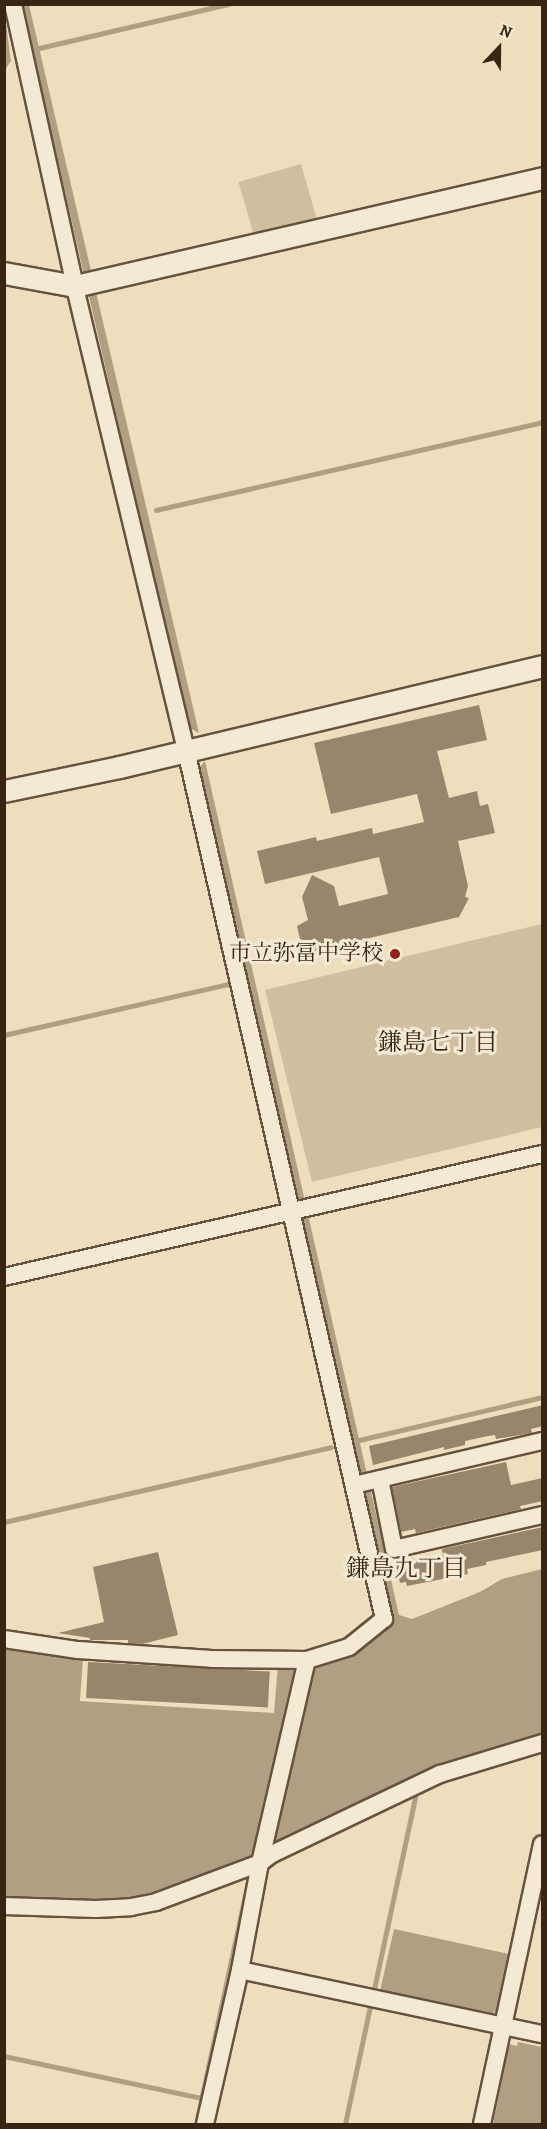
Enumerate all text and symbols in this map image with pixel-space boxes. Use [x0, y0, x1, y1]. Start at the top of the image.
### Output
north arrow [469, 18, 529, 78]
text: N [496, 19, 515, 44]
place label: 市立弥冨中学校 [229, 941, 383, 967]
marker: 市立弥冨中学校 [388, 947, 402, 961]
district label: 鎌島七丁目 [378, 1029, 498, 1057]
district label: 鎌島九丁目 [346, 1555, 466, 1583]

